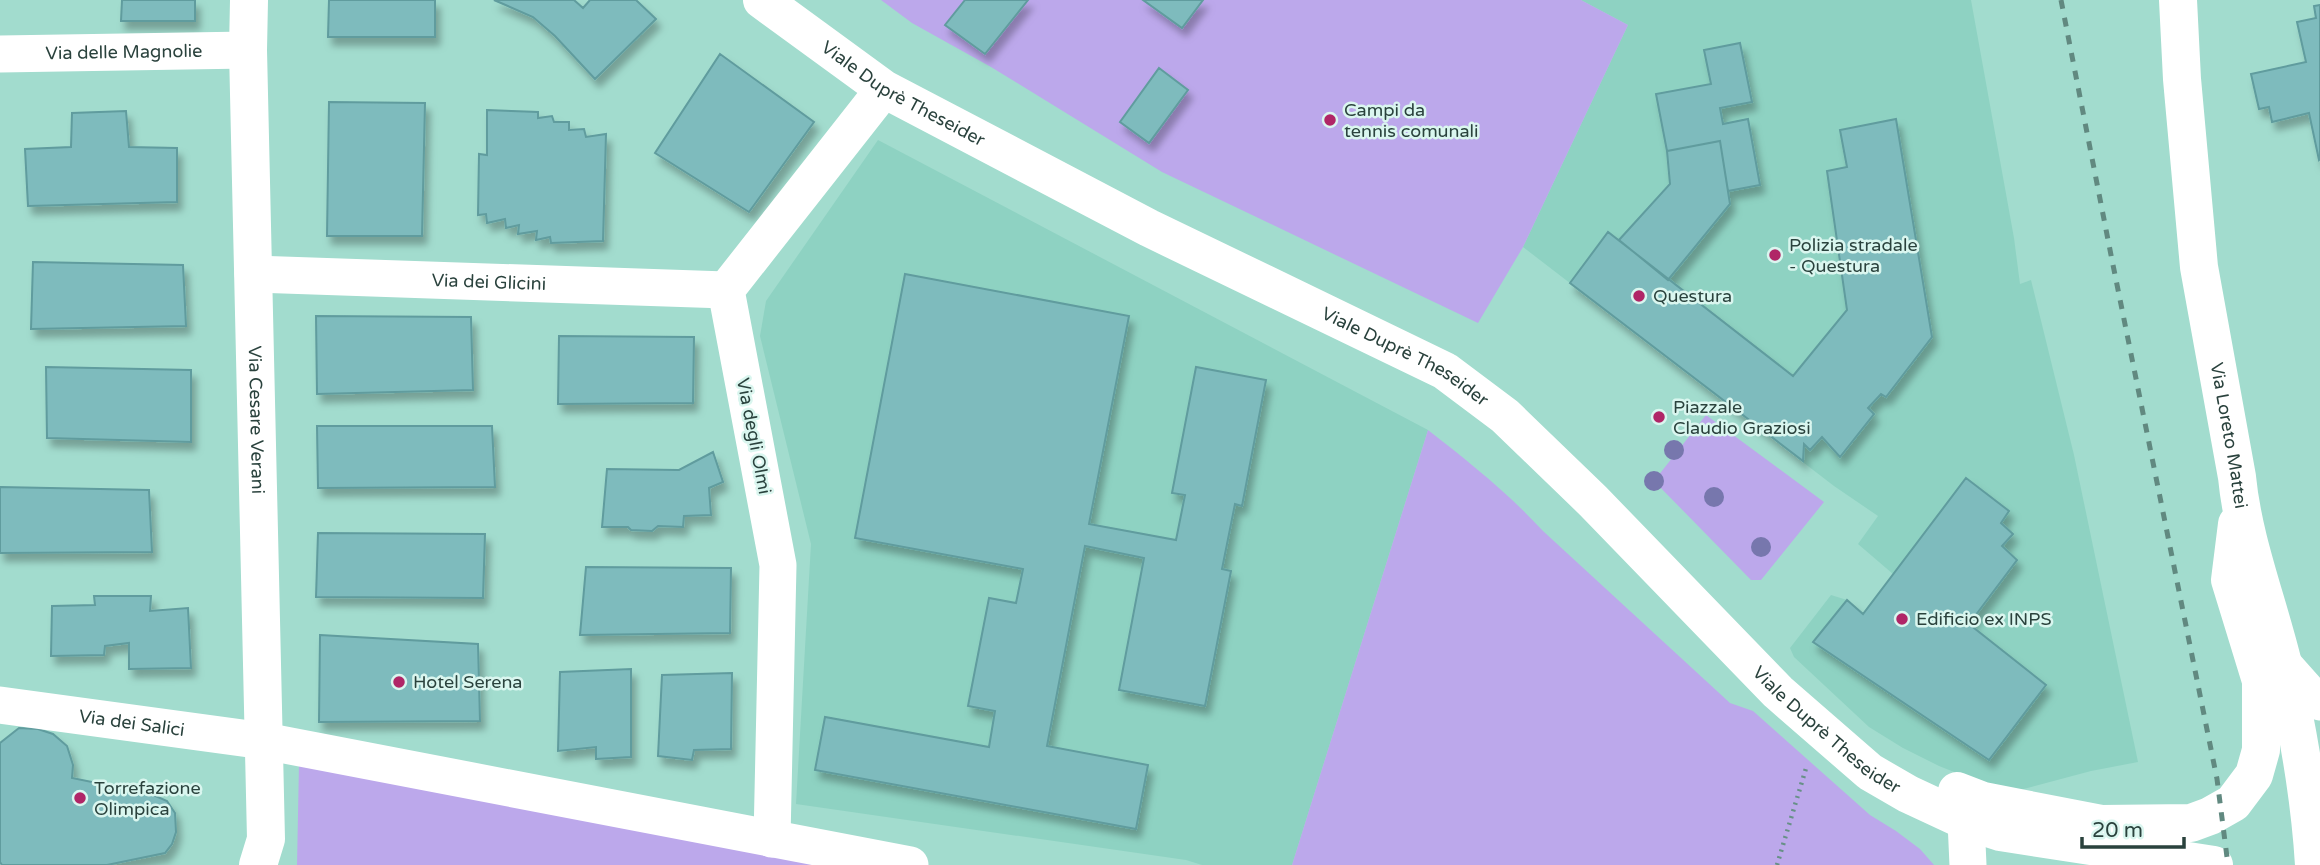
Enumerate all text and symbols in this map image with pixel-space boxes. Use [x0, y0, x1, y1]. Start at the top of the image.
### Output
street label: Viale Duprè Theseider [817, 36, 989, 151]
street label: Via delle Magnolie [45, 40, 203, 64]
place label: Campi da tennis comunali [1344, 99, 1479, 142]
marker: Campi da tennis comunali [1322, 112, 1338, 128]
place label: Polizia stradale - Questura [1789, 234, 1918, 277]
marker: Polizia stradale - Questura [1767, 247, 1783, 263]
street label: Via dei Glicini [431, 269, 546, 295]
place label: Questura [1653, 285, 1732, 307]
marker: Questura [1631, 288, 1647, 304]
street label: Viale Duprè Theseider [1318, 302, 1493, 411]
street label: Via Cesare Verani [244, 345, 269, 494]
street label: Via Loreto Mattei [2205, 361, 2252, 510]
street label: Via degli Olmi [732, 376, 776, 496]
place label: Piazzale Claudio Graziosi [1673, 396, 1811, 439]
marker: Piazzale Claudio Graziosi [1651, 409, 1667, 425]
place label: Edificio ex INPS [1916, 608, 2052, 630]
marker: Edificio ex INPS [1894, 611, 1910, 627]
street label: Viale Duprè Theseider [1748, 661, 1905, 798]
place label: Hotel Serena [413, 671, 522, 693]
marker: Hotel Serena [391, 674, 407, 690]
street label: Via dei Salici [77, 705, 186, 741]
place label: Torrefazione Olimpica [94, 777, 201, 820]
marker: Torrefazione Olimpica [72, 790, 88, 806]
scale bar [2082, 806, 2184, 850]
text: 20 m [2092, 818, 2143, 843]

